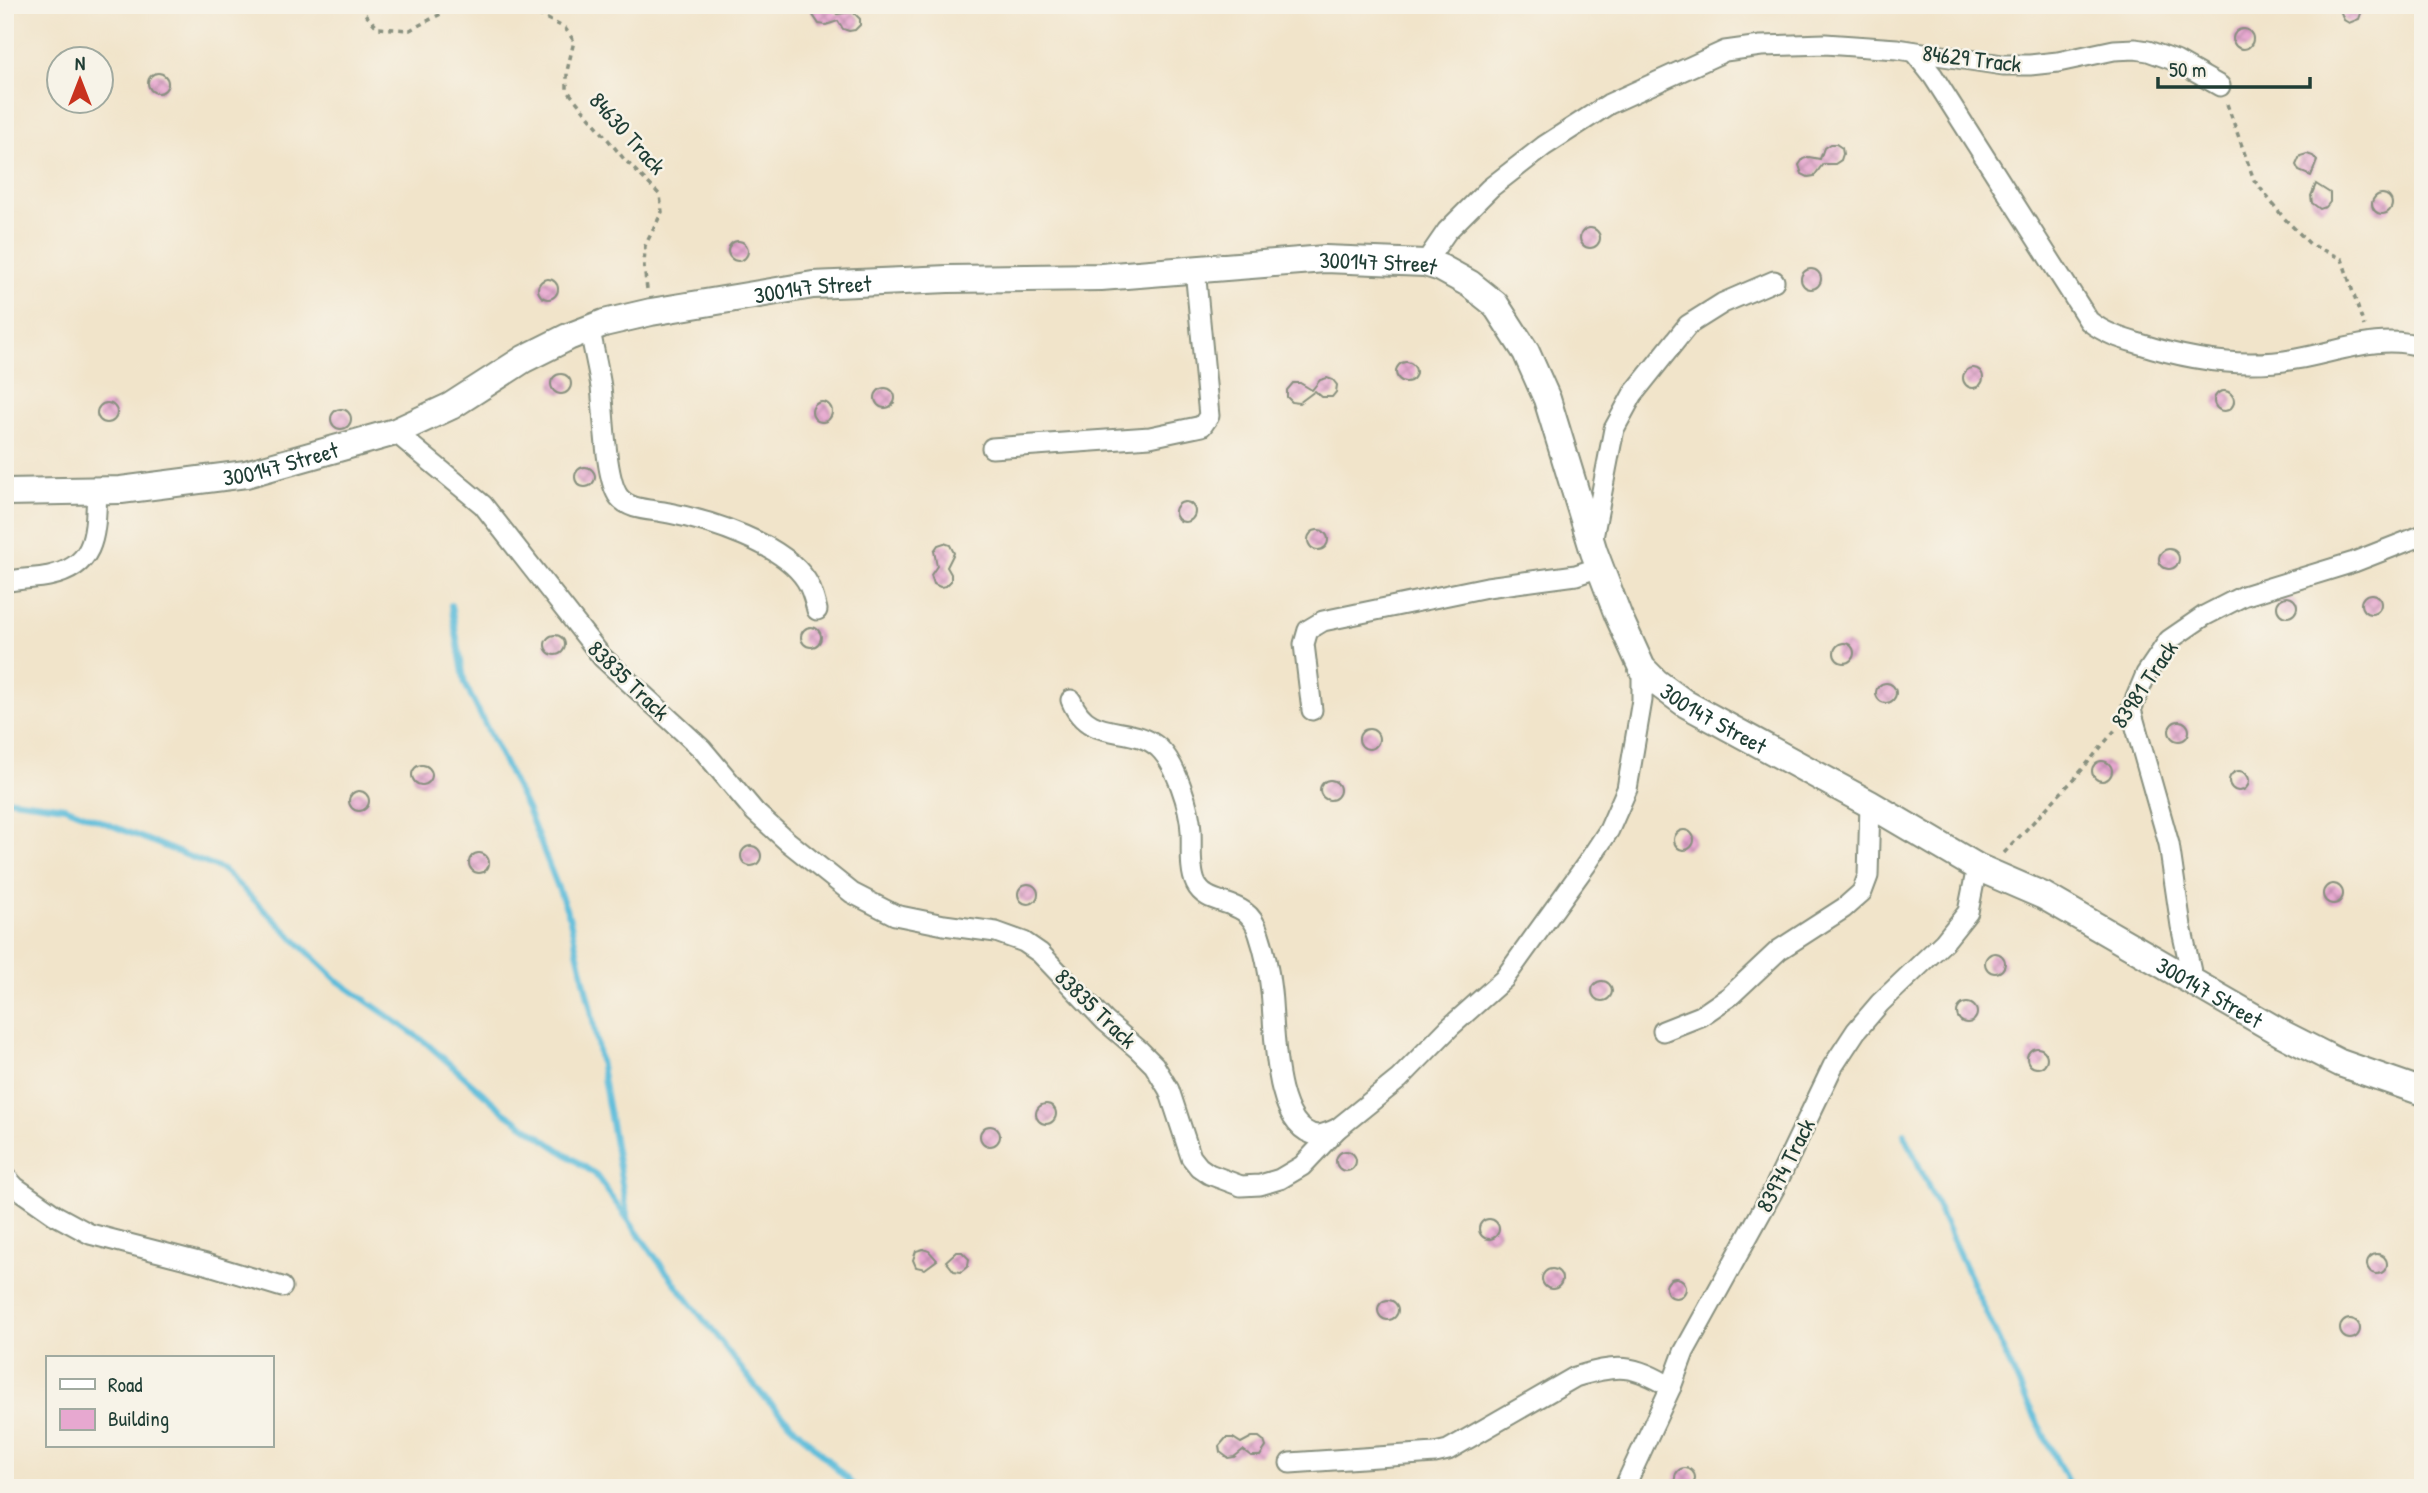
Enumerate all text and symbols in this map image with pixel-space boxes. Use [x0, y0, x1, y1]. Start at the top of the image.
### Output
street label: 84629 Track [1921, 37, 2024, 79]
north arrow [46, 46, 116, 116]
scale bar [2158, 46, 2311, 90]
text: N [75, 50, 85, 76]
text: 50 m [2169, 55, 2206, 84]
street label: 84630 Track [583, 85, 674, 181]
street label: 300147 Street [1318, 243, 1443, 282]
street label: 300147 Street [751, 267, 873, 310]
street label: 300147 Street [221, 433, 343, 492]
street label: 83835 Track [581, 633, 677, 727]
street label: 83981 Track [2103, 634, 2185, 734]
street label: 300147 Street [1654, 675, 1774, 761]
street label: 300147 Street [2151, 949, 2270, 1035]
street label: 83835 Track [1048, 961, 1144, 1055]
street label: 83974 Track [1748, 1113, 1822, 1217]
legend [46, 1356, 273, 1448]
text: Road [108, 1370, 142, 1399]
text: Building [108, 1404, 169, 1433]

